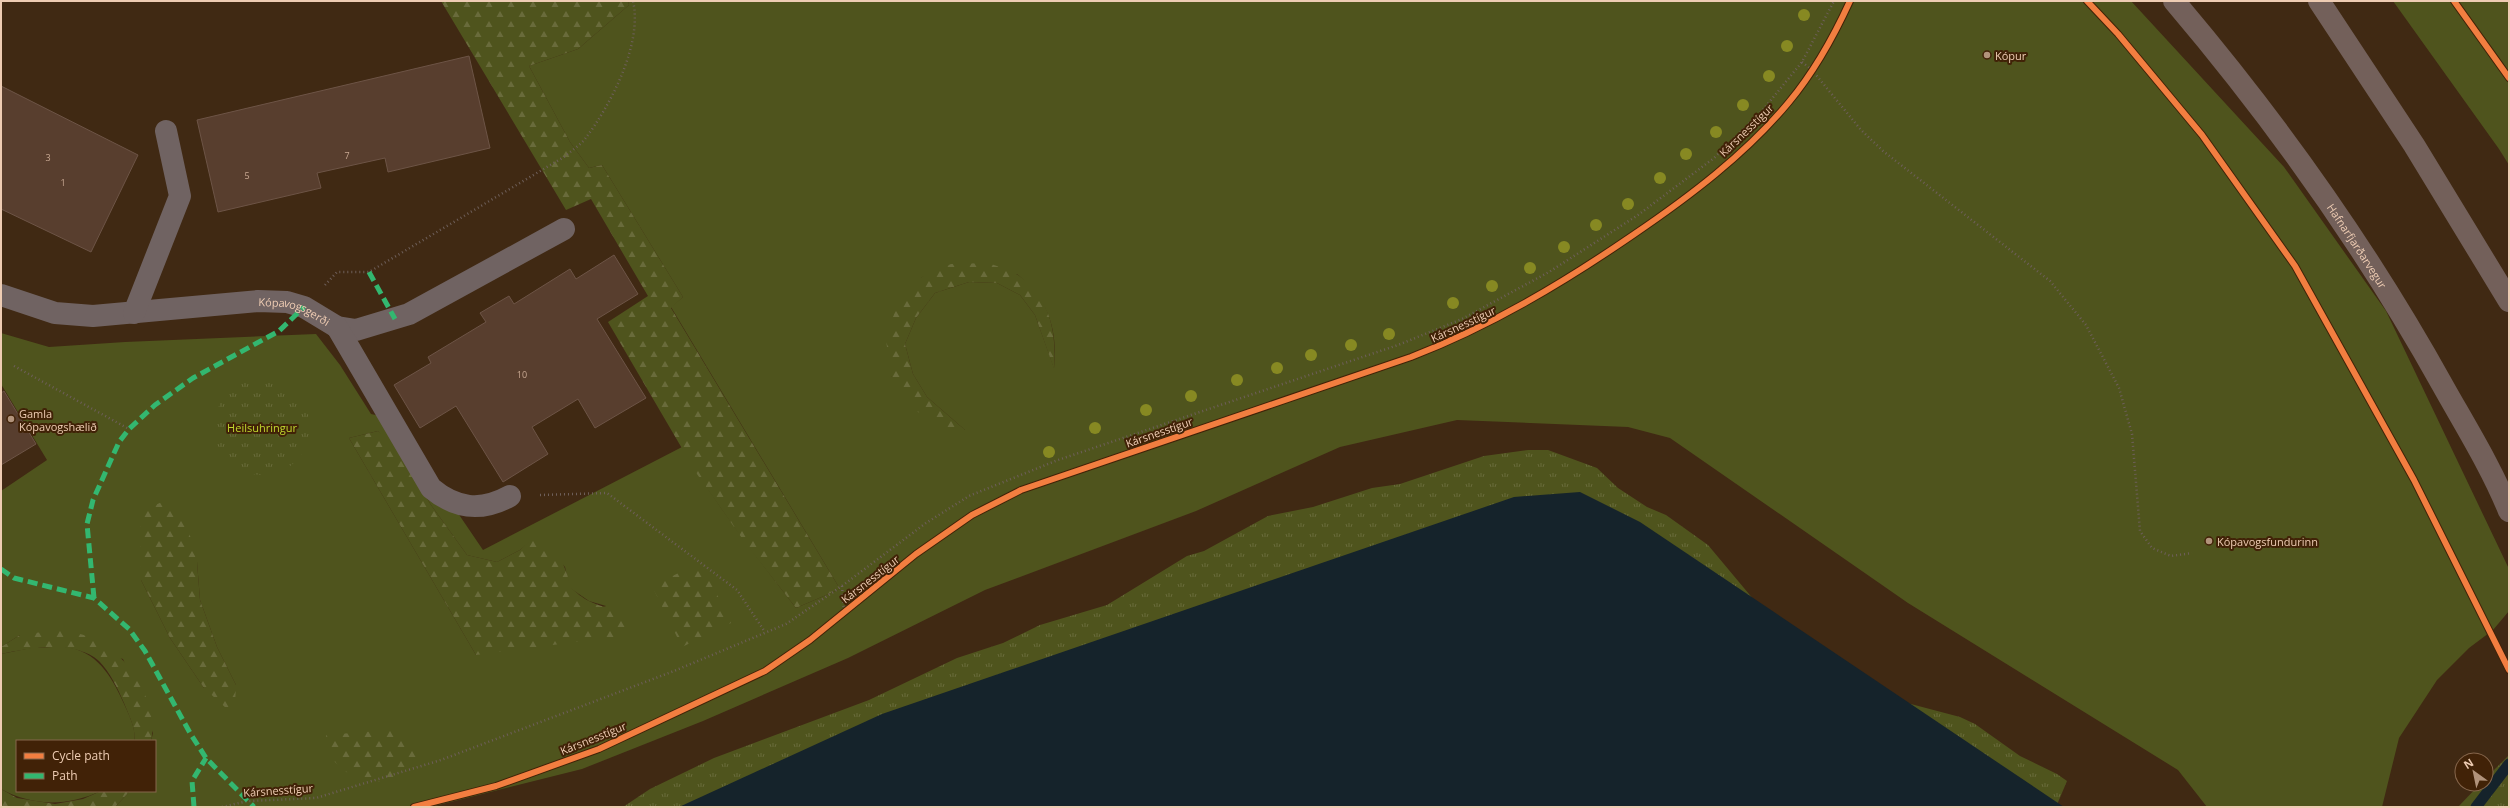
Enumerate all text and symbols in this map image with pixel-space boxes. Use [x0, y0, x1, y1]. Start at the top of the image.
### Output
place label: Kópur [1995, 48, 2027, 63]
marker: Kópur [1982, 50, 1992, 60]
street label: Kársnesstígur [1716, 100, 1777, 160]
house number: 7 [344, 149, 350, 162]
house number: 3 [45, 151, 51, 164]
house number: 5 [244, 169, 250, 182]
house number: 1 [60, 176, 66, 189]
street label: Hafnarfjarðarvegur [2324, 200, 2391, 291]
street label: Kópavogsgerði [258, 294, 333, 329]
street label: Kársnesstígur [1428, 302, 1498, 346]
house number: 10 [517, 368, 527, 381]
place label: Gamla Kópavogshælið [19, 406, 97, 434]
street label: Kársnesstígur [1124, 413, 1195, 450]
marker: Gamla Kópavogshælið [6, 414, 16, 424]
park label: Heilsuhringur [227, 420, 297, 435]
place label: Kópavogsfundurinn [2217, 534, 2318, 549]
marker: Kópavogsfundurinn [2204, 536, 2214, 546]
street label: Kársnesstígur [838, 551, 903, 606]
street label: Kársnesstígur [558, 718, 629, 758]
legend [16, 740, 156, 792]
text: Cycle path [52, 747, 110, 764]
north arrow [2454, 752, 2494, 792]
text: N [2460, 754, 2476, 772]
text: Path [52, 767, 78, 784]
street label: Kársnesstígur [243, 780, 314, 800]

